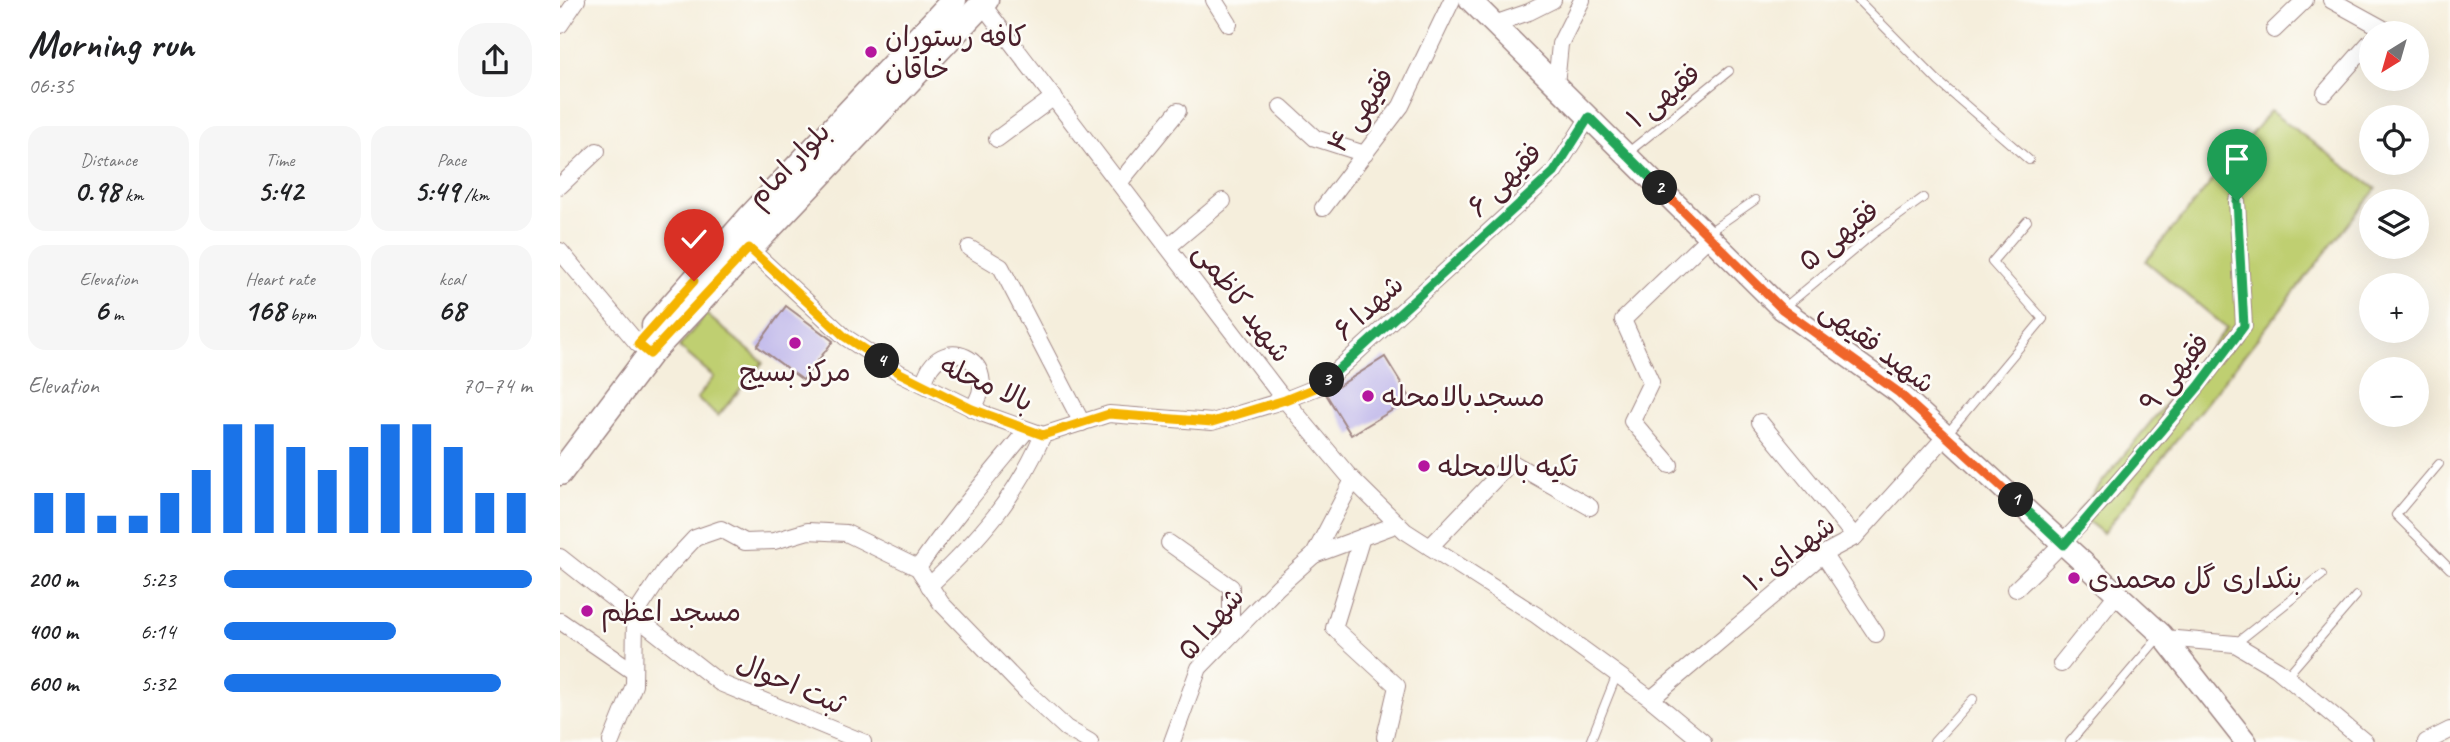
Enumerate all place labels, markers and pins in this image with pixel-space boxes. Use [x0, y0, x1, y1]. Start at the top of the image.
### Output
place label: کافه رستوران خاقان [885, 19, 1027, 86]
marker: کافه رستوران خاقان [863, 44, 879, 60]
pin [2207, 129, 2267, 201]
pin: 2 [1642, 170, 1678, 206]
pin [664, 209, 724, 281]
marker: مرکز بسیج [787, 335, 803, 351]
pin: 4 [864, 344, 900, 378]
place label: مرکز بسیج [739, 354, 851, 390]
pin: 3 [1310, 362, 1344, 398]
place label: مسجدبالامحله [1382, 379, 1545, 414]
marker: مسجدبالامحله [1360, 388, 1376, 404]
place label: تکیه بالامحله [1438, 449, 1578, 484]
marker: تکیه بالامحله [1416, 458, 1432, 474]
pin: 1 [1998, 482, 2034, 518]
place label: بنکداری گل محمدی [2088, 561, 2302, 596]
marker: بنکداری گل محمدی [2066, 570, 2082, 586]
place label: مسجد اعظم [601, 594, 741, 633]
marker: مسجد اعظم [579, 603, 595, 619]

